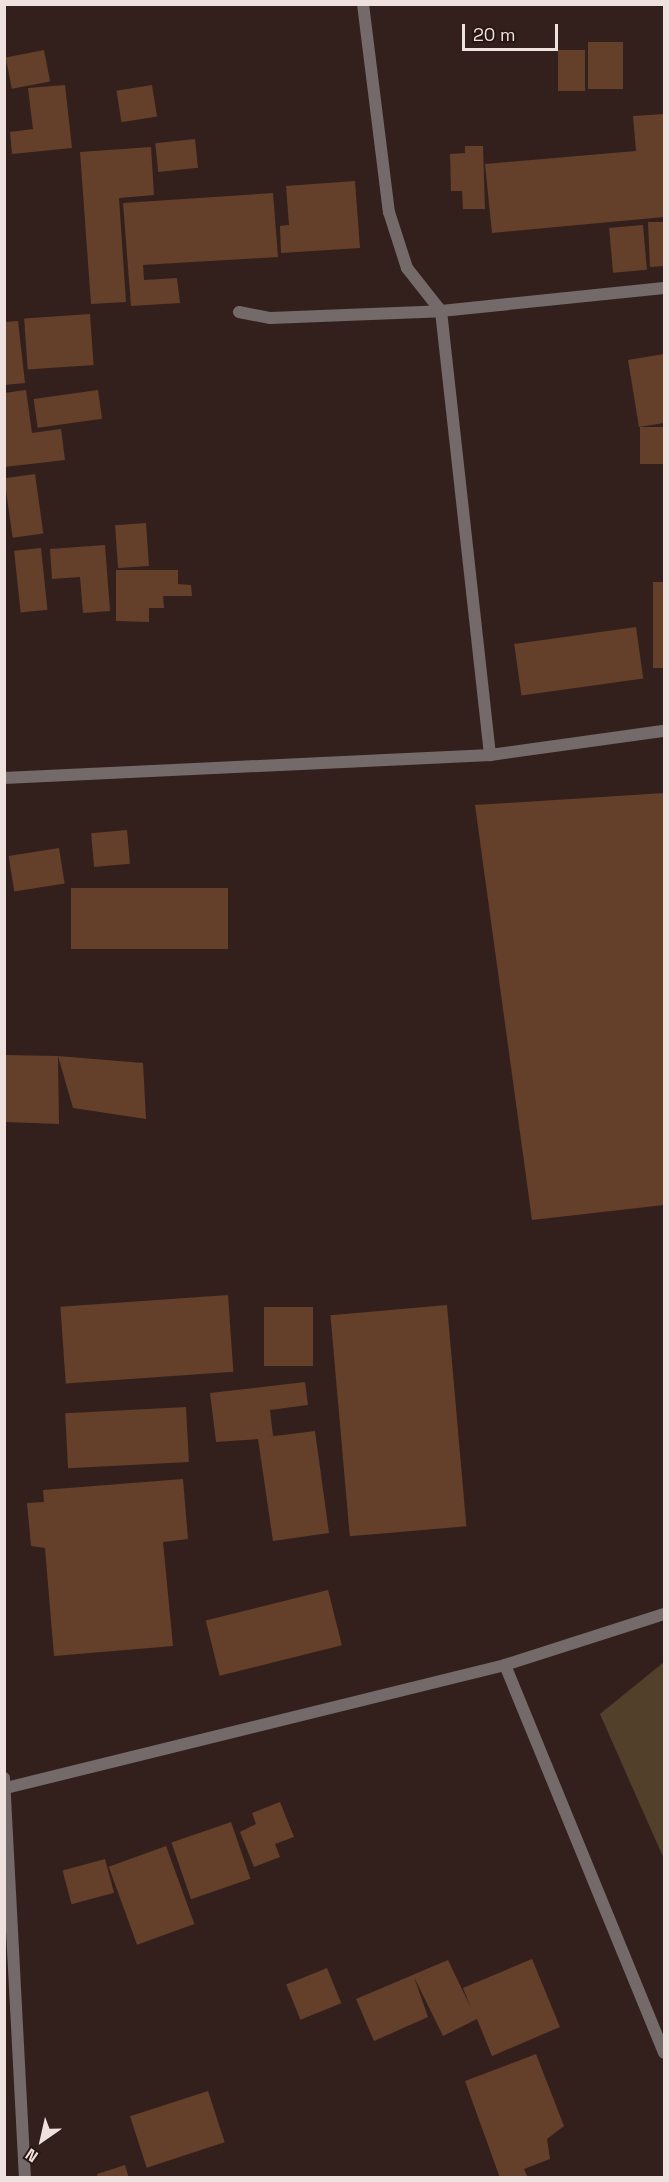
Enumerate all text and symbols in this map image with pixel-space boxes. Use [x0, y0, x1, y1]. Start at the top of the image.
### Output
scale bar [465, 12, 561, 50]
text: 20 m [473, 23, 516, 46]
north arrow [12, 2110, 72, 2170]
text: N [21, 2144, 42, 2167]

